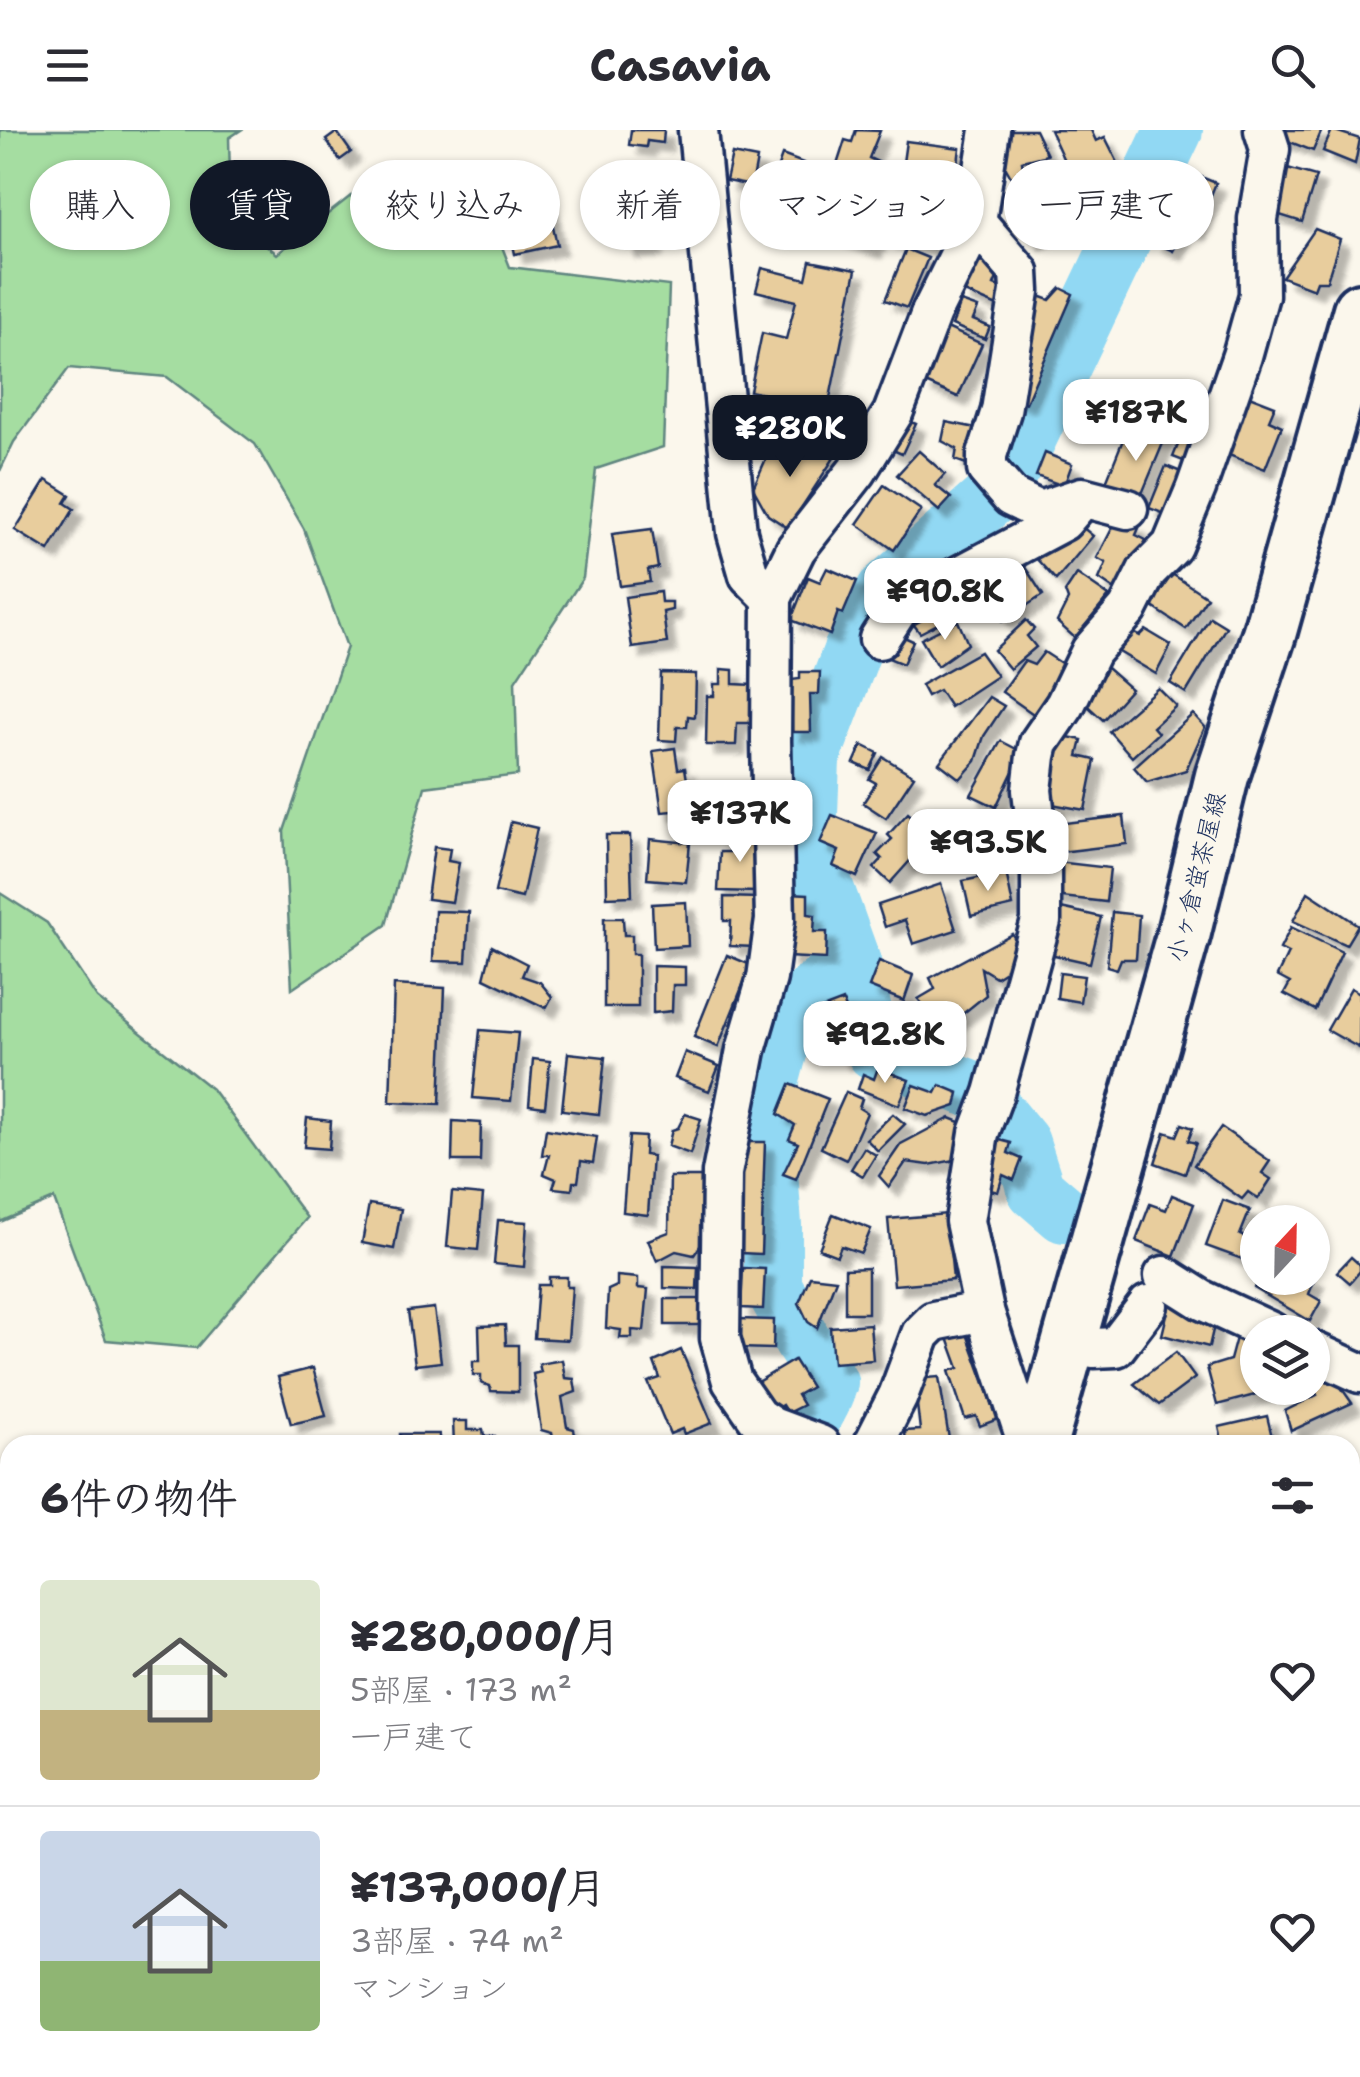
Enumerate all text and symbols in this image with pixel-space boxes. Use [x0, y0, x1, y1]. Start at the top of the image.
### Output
text: Casavia [589, 35, 771, 95]
icon: menu [40, 38, 95, 93]
icon: search [1265, 38, 1320, 93]
chip: 購入 [30, 160, 170, 250]
chip: 賃貸 [190, 160, 330, 250]
chip: 絞り込み [350, 160, 560, 250]
chip: 新着 [580, 160, 720, 250]
chip: マンション [740, 160, 984, 250]
chip: 一戸建て [1004, 160, 1214, 250]
pin: ¥187K [1066, 379, 1206, 464]
text: ¥187K [1085, 390, 1187, 433]
pin: ¥280K [720, 395, 860, 480]
text: ¥280K [734, 406, 846, 449]
pin: ¥90.8K [864, 558, 1026, 643]
text: ¥90.8K [886, 569, 1004, 612]
pin: ¥137K [670, 780, 810, 865]
street label: 小ヶ倉蛍茶屋線 [1158, 788, 1234, 966]
text: ¥137K [690, 791, 790, 834]
pin: ¥93.5K [907, 809, 1069, 894]
text: ¥93.5K [930, 820, 1046, 863]
pin: ¥92.8K [804, 1001, 966, 1086]
text: ¥92.8K [825, 1012, 945, 1055]
north arrow [1240, 1205, 1330, 1295]
map controls [1240, 1205, 1330, 1405]
button: layers [1240, 1315, 1330, 1405]
icon: filters [1265, 1468, 1320, 1523]
text: 6件の物件 [40, 1470, 237, 1526]
text: ¥280,000/月 [350, 1608, 621, 1664]
icon: home [120, 1620, 240, 1740]
icon: heart [1265, 1653, 1320, 1708]
text: 5部屋 · 173 m² [350, 1668, 572, 1711]
text: 一戸建て [350, 1715, 478, 1758]
text: ¥137,000/月 [350, 1859, 607, 1915]
icon: home [120, 1871, 240, 1991]
icon: heart [1265, 1904, 1320, 1959]
text: 3部屋 · 74 m² [350, 1919, 564, 1962]
text: マンション [350, 1966, 509, 2009]

